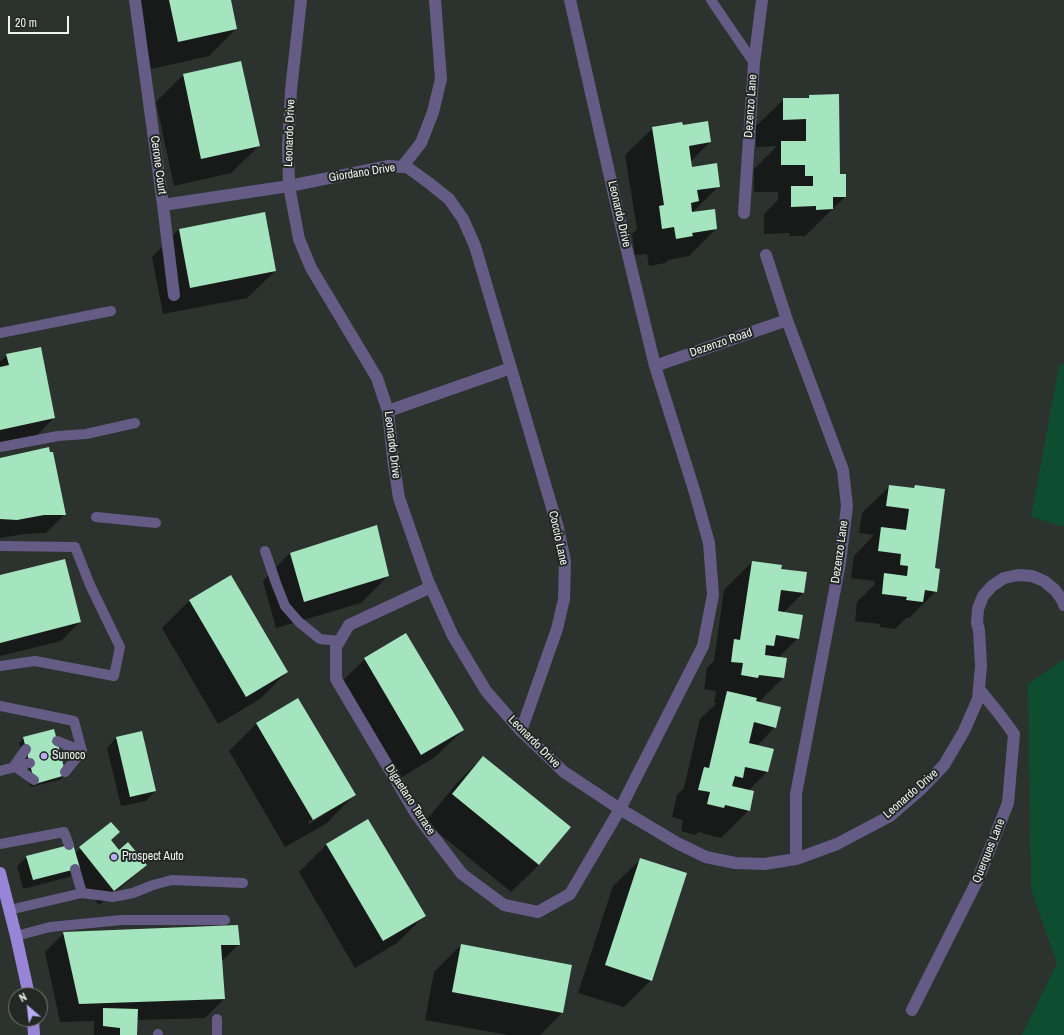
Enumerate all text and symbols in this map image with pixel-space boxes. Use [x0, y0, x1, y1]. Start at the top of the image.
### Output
scale bar [10, 8, 71, 34]
text: 20 m [15, 15, 37, 31]
street label: Dezenzo Lane [742, 74, 760, 138]
street label: Leonardo Drive [282, 99, 298, 167]
street label: Cerone Court [147, 135, 169, 195]
street label: Giordano Drive [328, 161, 396, 185]
street label: Leonardo Drive [604, 179, 634, 249]
street label: Dezenzo Road [688, 326, 754, 360]
street label: Leonardo Drive [381, 410, 403, 480]
street label: Coccio Lane [545, 509, 571, 567]
street label: Dezenzo Lane [828, 520, 852, 584]
street label: Leonardo Drive [505, 713, 563, 771]
place label: Sunoco [52, 749, 85, 763]
marker: Sunoco [39, 751, 49, 761]
street label: Digaetano Terrace [382, 762, 438, 838]
street label: Leonardo Drive [881, 766, 941, 822]
street label: Querques Lane [970, 817, 1008, 885]
place label: Prospect Auto [122, 850, 184, 864]
marker: Prospect Auto [109, 852, 119, 862]
north arrow [8, 987, 48, 1027]
text: N [17, 990, 29, 1005]

